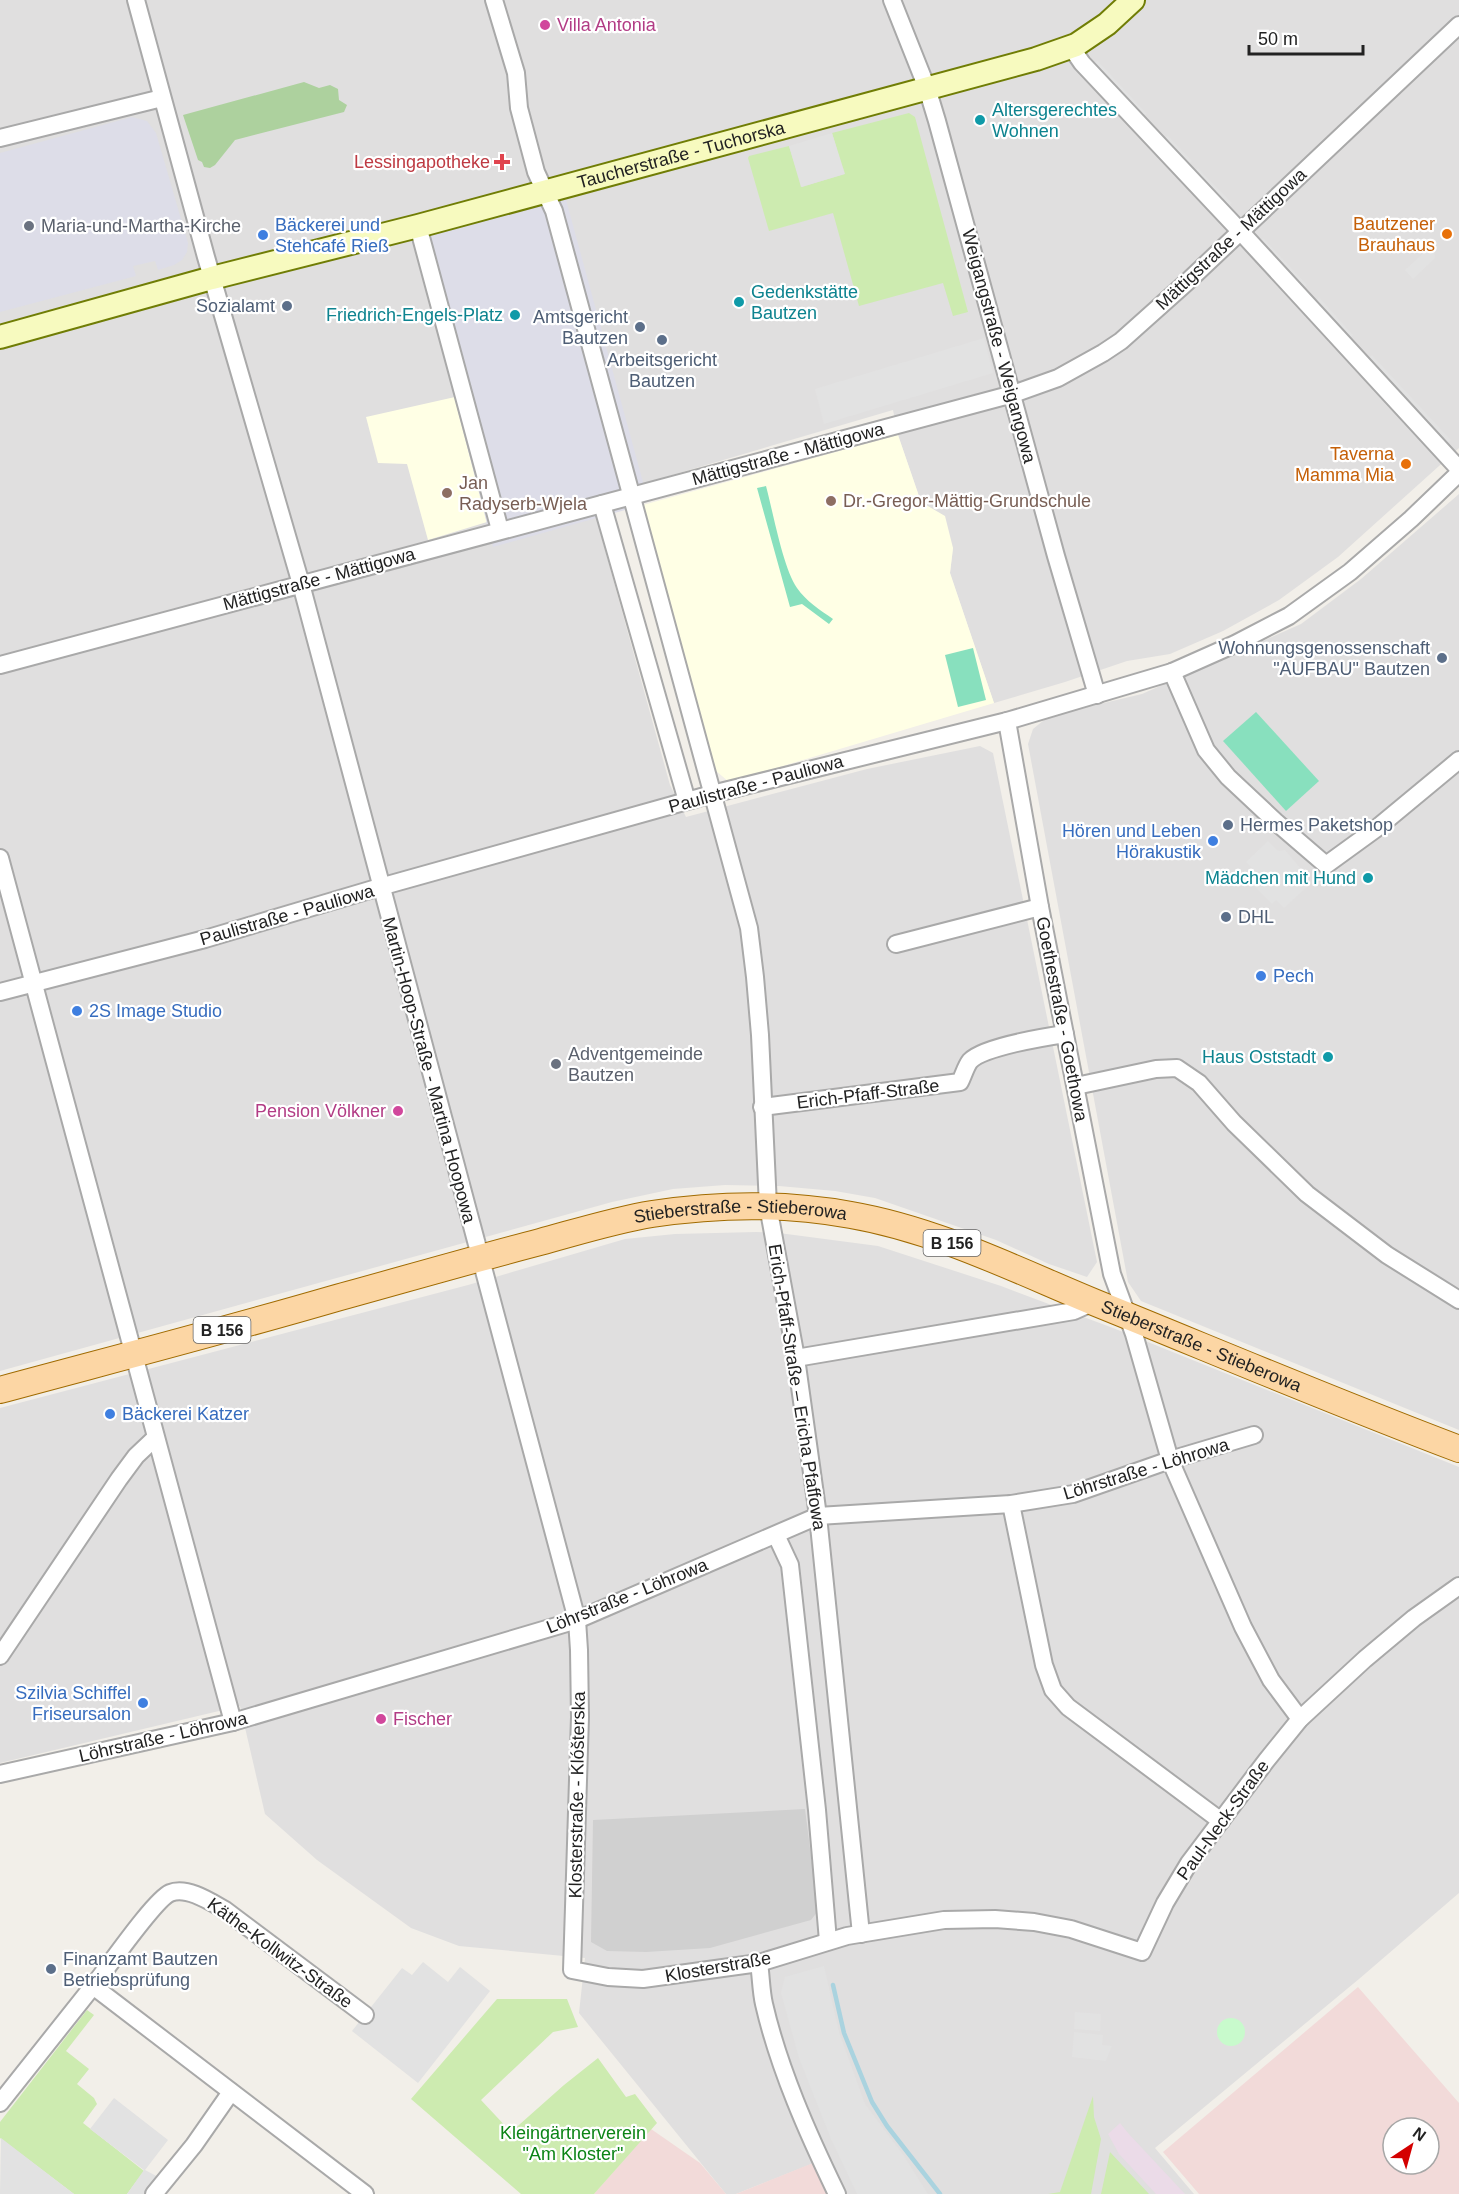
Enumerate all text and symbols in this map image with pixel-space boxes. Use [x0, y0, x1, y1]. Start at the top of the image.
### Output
place label: Villa Antonia [557, 15, 657, 35]
marker: Villa Antonia [538, 18, 552, 32]
scale bar [1249, 18, 1363, 56]
text: 50 m [1258, 29, 1298, 49]
place label: Altersgerechtes Wohnen [992, 100, 1117, 141]
marker: Altersgerechtes Wohnen [973, 113, 987, 127]
street label: Taucherstraße - Tuchorska [575, 117, 788, 193]
place label: Lessingapotheke [354, 152, 490, 172]
marker: Lessingapotheke [495, 155, 509, 169]
street label: Mättigstraße - Mättigowa [1152, 163, 1311, 314]
place label: Bautzener Brauhaus [1353, 214, 1435, 255]
place label: Bäckerei und Stehcafé Rieß [275, 215, 389, 256]
place label: Maria-und-Martha-Kirche [41, 216, 241, 236]
marker: Maria-und-Martha-Kirche [22, 219, 36, 233]
street label: Weigangstraße - Weigangowa [958, 227, 1040, 466]
marker: Bautzener Brauhaus [1440, 227, 1454, 241]
marker: Bäckerei und Stehcafé Rieß [256, 228, 270, 242]
place label: Gedenkstätte Bautzen [751, 282, 858, 323]
marker: Gedenkstätte Bautzen [732, 295, 746, 309]
place label: Sozialamt [196, 296, 275, 316]
marker: Sozialamt [280, 299, 294, 313]
place label: Friedrich-Engels-Platz [326, 305, 503, 325]
place label: Amtsgericht Bautzen [533, 307, 628, 348]
marker: Friedrich-Engels-Platz [508, 308, 522, 322]
marker: Amtsgericht Bautzen [633, 320, 647, 334]
marker: Arbeitsgericht Bautzen [655, 333, 669, 347]
place label: Arbeitsgericht Bautzen [607, 350, 717, 391]
street label: Mättigstraße - Mättigowa [690, 418, 887, 489]
place label: Taverna Mamma Mia [1295, 444, 1395, 485]
marker: Taverna Mamma Mia [1399, 457, 1413, 471]
place label: Jan Radyserb-Wjela [459, 473, 588, 514]
marker: Jan Radyserb-Wjela [440, 486, 454, 500]
place label: Dr.-Gregor-Mättig-Grundschule [843, 491, 1091, 511]
marker: Dr.-Gregor-Mättig-Grundschule [824, 494, 838, 508]
street label: Mättigstraße - Mättigowa [221, 543, 418, 614]
place label: Wohnungsgenossenschaft "AUFBAU" Bautzen [1218, 638, 1430, 679]
marker: Wohnungsgenossenschaft "AUFBAU" Bautzen [1435, 651, 1449, 665]
street label: Paulistraße - Pauliowa [666, 751, 847, 817]
place label: Hermes Paketshop [1240, 815, 1393, 835]
marker: Hermes Paketshop [1221, 818, 1235, 832]
place label: Hören und Leben Hörakustik [1062, 821, 1202, 862]
marker: Hören und Leben Hörakustik [1206, 834, 1220, 848]
place label: Mädchen mit Hund [1205, 868, 1356, 888]
marker: Mädchen mit Hund [1361, 871, 1375, 885]
street label: Paulistraße - Pauliowa [198, 880, 377, 949]
place label: DHL [1238, 907, 1274, 927]
marker: DHL [1219, 910, 1233, 924]
street label: Martin-Hoop-Straße - Martina Hoopowa [378, 915, 480, 1226]
street label: Goethestraße - Goethowa [1032, 915, 1092, 1124]
place label: Pech [1273, 966, 1314, 986]
marker: Pech [1254, 969, 1268, 983]
place label: 2S Image Studio [89, 1001, 222, 1021]
marker: 2S Image Studio [70, 1004, 84, 1018]
place label: Adventgemeinde Bautzen [568, 1044, 703, 1085]
place label: Haus Oststadt [1202, 1047, 1316, 1067]
marker: Haus Oststadt [1321, 1050, 1335, 1064]
marker: Adventgemeinde Bautzen [549, 1057, 563, 1071]
street label: Erich-Pfaff-Straße [795, 1075, 941, 1113]
place label: Pension Völkner [255, 1101, 386, 1121]
marker: Pension Völkner [391, 1104, 405, 1118]
street label: Stieberstraße - Stieberowa [632, 1196, 849, 1227]
road number: B 156 [924, 1230, 980, 1256]
street label: Erich-Pfaff-Straße – Ericha Pfaffowa [764, 1242, 830, 1532]
street label: Stieberstraße - Stieberowa [1098, 1296, 1305, 1396]
road number: B 156 [194, 1317, 250, 1343]
place label: Bäckerei Katzer [122, 1404, 249, 1424]
marker: Bäckerei Katzer [103, 1407, 117, 1421]
street label: Löhrstraße - Löhrowa [1061, 1434, 1232, 1504]
street label: Löhrstraße - Löhrowa [543, 1554, 711, 1638]
place label: Szilvia Schiffel Friseursalon [15, 1683, 131, 1724]
street label: Klosterstraße - Klóšterska [565, 1690, 589, 1899]
marker: Szilvia Schiffel Friseursalon [136, 1696, 150, 1710]
street label: Löhrstraße - Löhrowa [77, 1708, 250, 1766]
place label: Fischer [393, 1709, 452, 1729]
marker: Fischer [374, 1712, 388, 1726]
street label: Paul-Neck-Straße [1173, 1756, 1273, 1884]
street label: Käthe-Kollwitz-Straße [204, 1894, 356, 2012]
street label: Klosterstraße [664, 1948, 772, 1986]
place label: Finanzamt Bautzen Betriebsprüfung [63, 1949, 218, 1990]
marker: Finanzamt Bautzen Betriebsprüfung [44, 1962, 58, 1976]
north arrow [1381, 2116, 1441, 2176]
park label: Kleingärtnerverein "Am Kloster" [500, 2123, 646, 2164]
text: N [1410, 2124, 1429, 2145]

